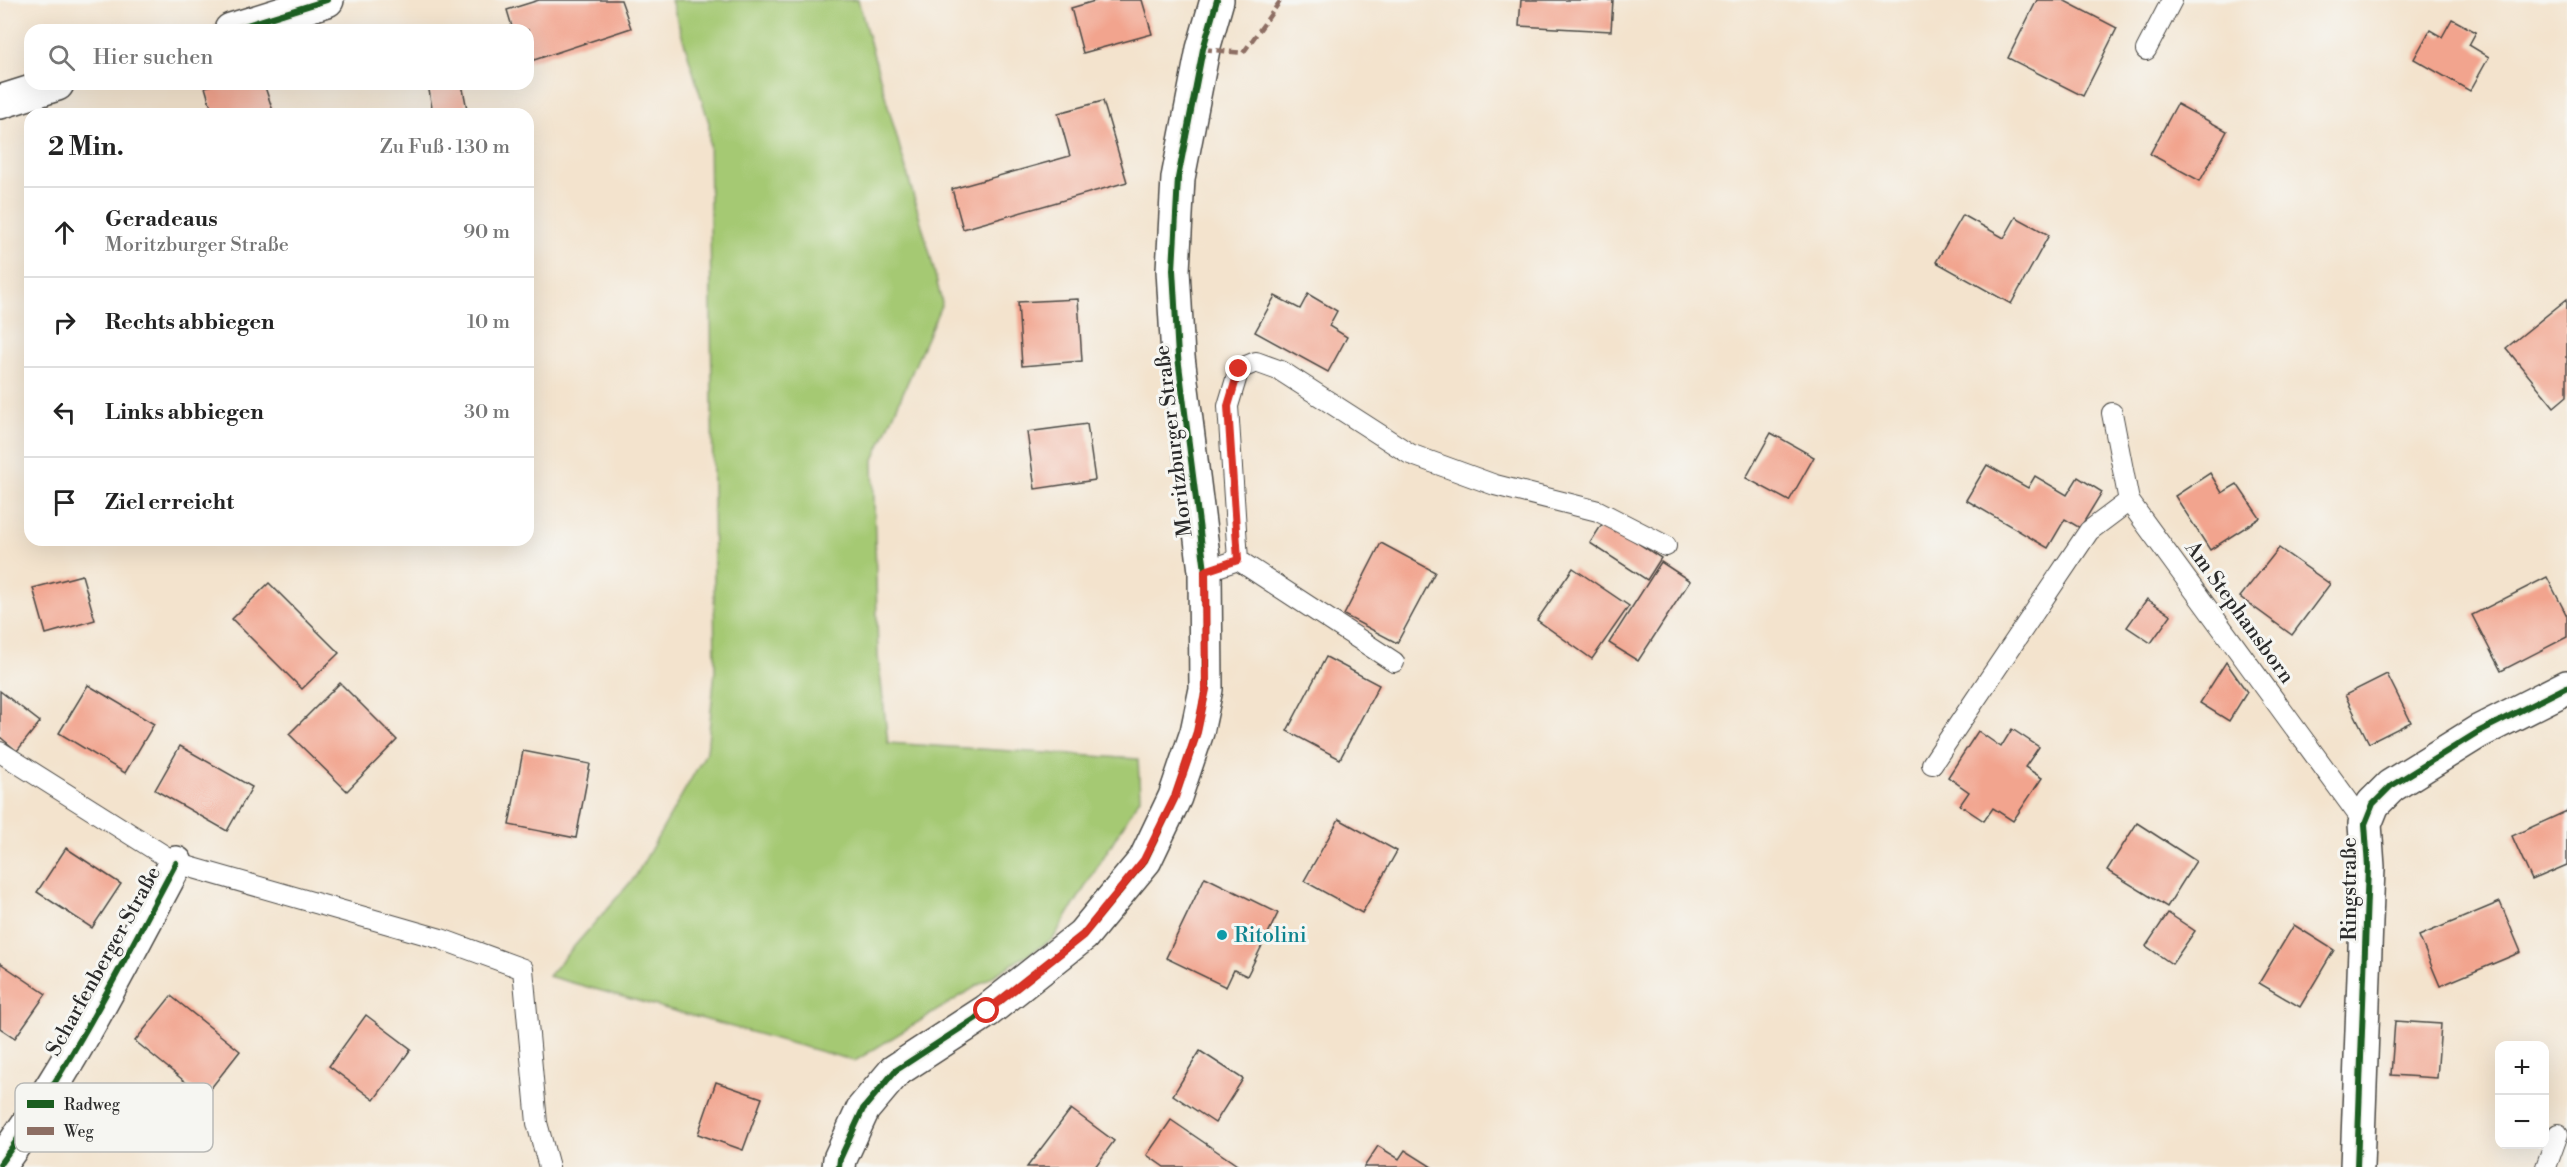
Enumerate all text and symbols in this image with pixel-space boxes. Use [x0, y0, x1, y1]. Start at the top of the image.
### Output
search box [24, 24, 534, 90]
icon: search [45, 41, 78, 74]
text: Hier suchen [93, 44, 213, 71]
text: 2 Min. [48, 131, 124, 163]
text: Zu Fuß · 130 m [380, 135, 510, 160]
text: Geradeaus [105, 206, 218, 233]
icon: ahead [48, 216, 81, 249]
text: 90 m [463, 220, 510, 245]
text: Moritzburger Straße [105, 233, 289, 258]
icon: right [48, 306, 81, 339]
text: Rechts abbiegen [105, 309, 275, 336]
text: 10 m [467, 310, 510, 335]
street label: Moritzburger Straße [1149, 344, 1199, 538]
route end [1225, 355, 1251, 381]
icon: left [48, 396, 81, 429]
text: Links abbiegen [105, 399, 264, 426]
text: 30 m [464, 400, 510, 425]
icon: arrive [48, 486, 81, 519]
text: Ziel erreicht [105, 489, 234, 516]
street label: Am Stephansborn [2178, 535, 2300, 689]
street label: Ringstraße [2337, 837, 2363, 941]
street label: Scharfenberger Straße [41, 862, 167, 1061]
place label: Ritolini [1234, 923, 1307, 949]
marker: Ritolini [1215, 928, 1229, 942]
route start [973, 997, 999, 1023]
map controls [2495, 1041, 2549, 1149]
button: + [2495, 1041, 2549, 1095]
legend [15, 1083, 213, 1152]
text: Radweg [64, 1095, 121, 1115]
button: − [2495, 1095, 2549, 1149]
text: Weg [63, 1122, 95, 1142]

